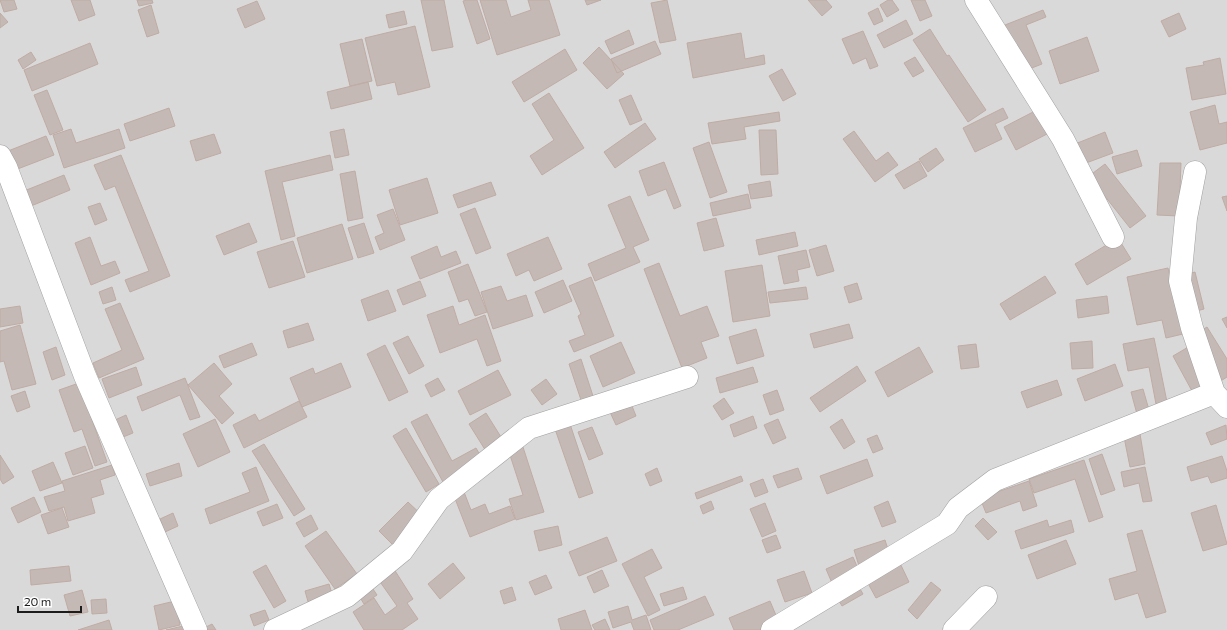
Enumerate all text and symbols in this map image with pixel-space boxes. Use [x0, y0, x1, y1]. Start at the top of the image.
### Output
scale bar [18, 588, 81, 614]
text: 20 m [24, 594, 51, 608]

